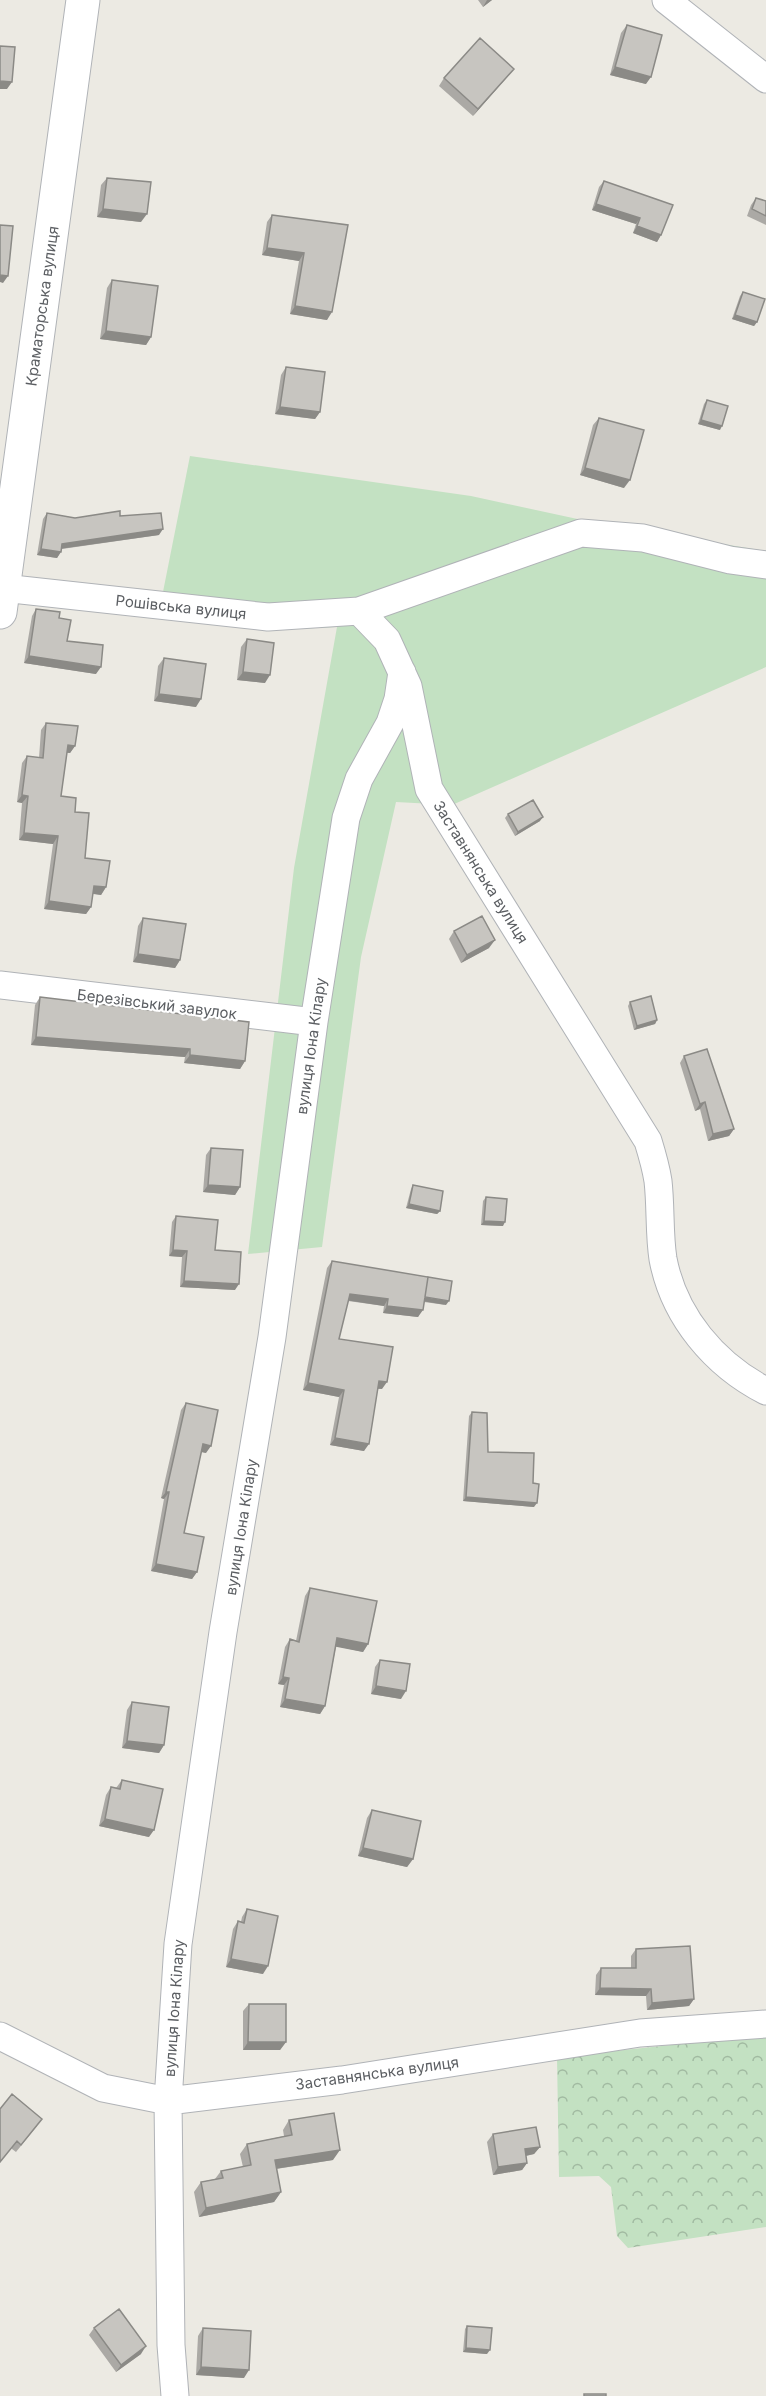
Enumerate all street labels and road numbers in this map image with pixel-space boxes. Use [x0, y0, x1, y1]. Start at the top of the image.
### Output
street label: Краматорська вулиця [21, 225, 63, 387]
street label: Рошівська вулиця [115, 591, 247, 623]
street label: Заставнянська вулиця [429, 797, 533, 947]
street label: вулиця Іона Кілару [292, 976, 330, 1116]
street label: Березівський завулок [76, 985, 238, 1023]
street label: вулиця Іона Кілару [221, 1457, 261, 1597]
street label: вулиця Іона Кілару [160, 1938, 188, 2078]
street label: Заставнянська вулиця [294, 2052, 460, 2094]

